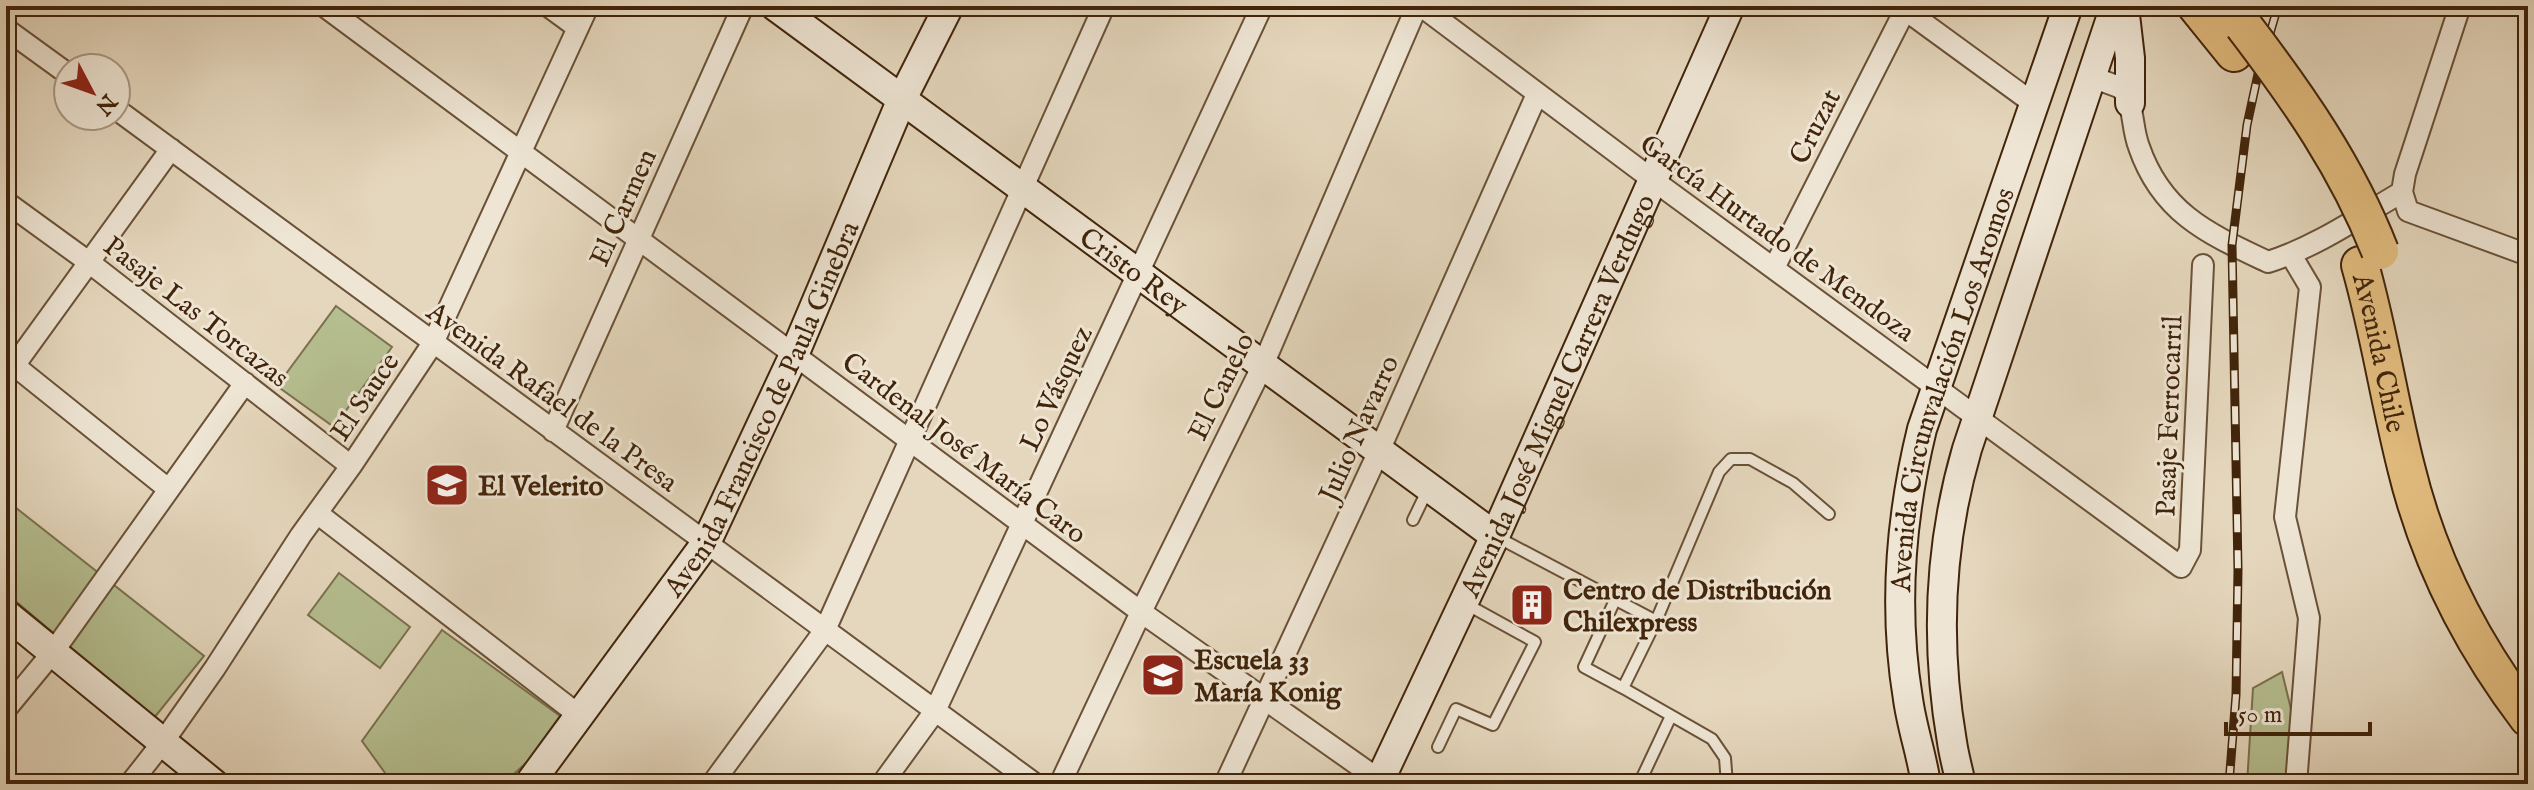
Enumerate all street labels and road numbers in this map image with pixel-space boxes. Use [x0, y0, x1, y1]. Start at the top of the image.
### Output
street label: Cruzat [1783, 83, 1850, 170]
street label: García Hurtado de Mendoza [1632, 127, 1922, 351]
street label: El Carmen [583, 144, 666, 272]
street label: Avenida Circunvalación Los Aromos [1885, 183, 2024, 594]
street label: Avenida José Miguel Carrera Verdugo [1453, 189, 1664, 604]
street label: Avenida Francisco de Paula Ginebra [657, 215, 869, 605]
street label: Cristo Rey [1072, 221, 1194, 324]
street label: Pasaje Las Torcazas [96, 230, 295, 396]
street label: Avenida Chile [2343, 269, 2412, 436]
street label: Avenida Rafael de la Presa [418, 294, 685, 501]
street label: Pasaje Ferrocarril [2149, 314, 2192, 517]
street label: Lo Vásquez [1013, 321, 1101, 457]
street label: El Canelo [1181, 327, 1263, 447]
street label: El Sauce [324, 346, 408, 448]
street label: Cardenal José María Caro [834, 346, 1093, 552]
street label: Julio Navarro [1311, 350, 1408, 510]

